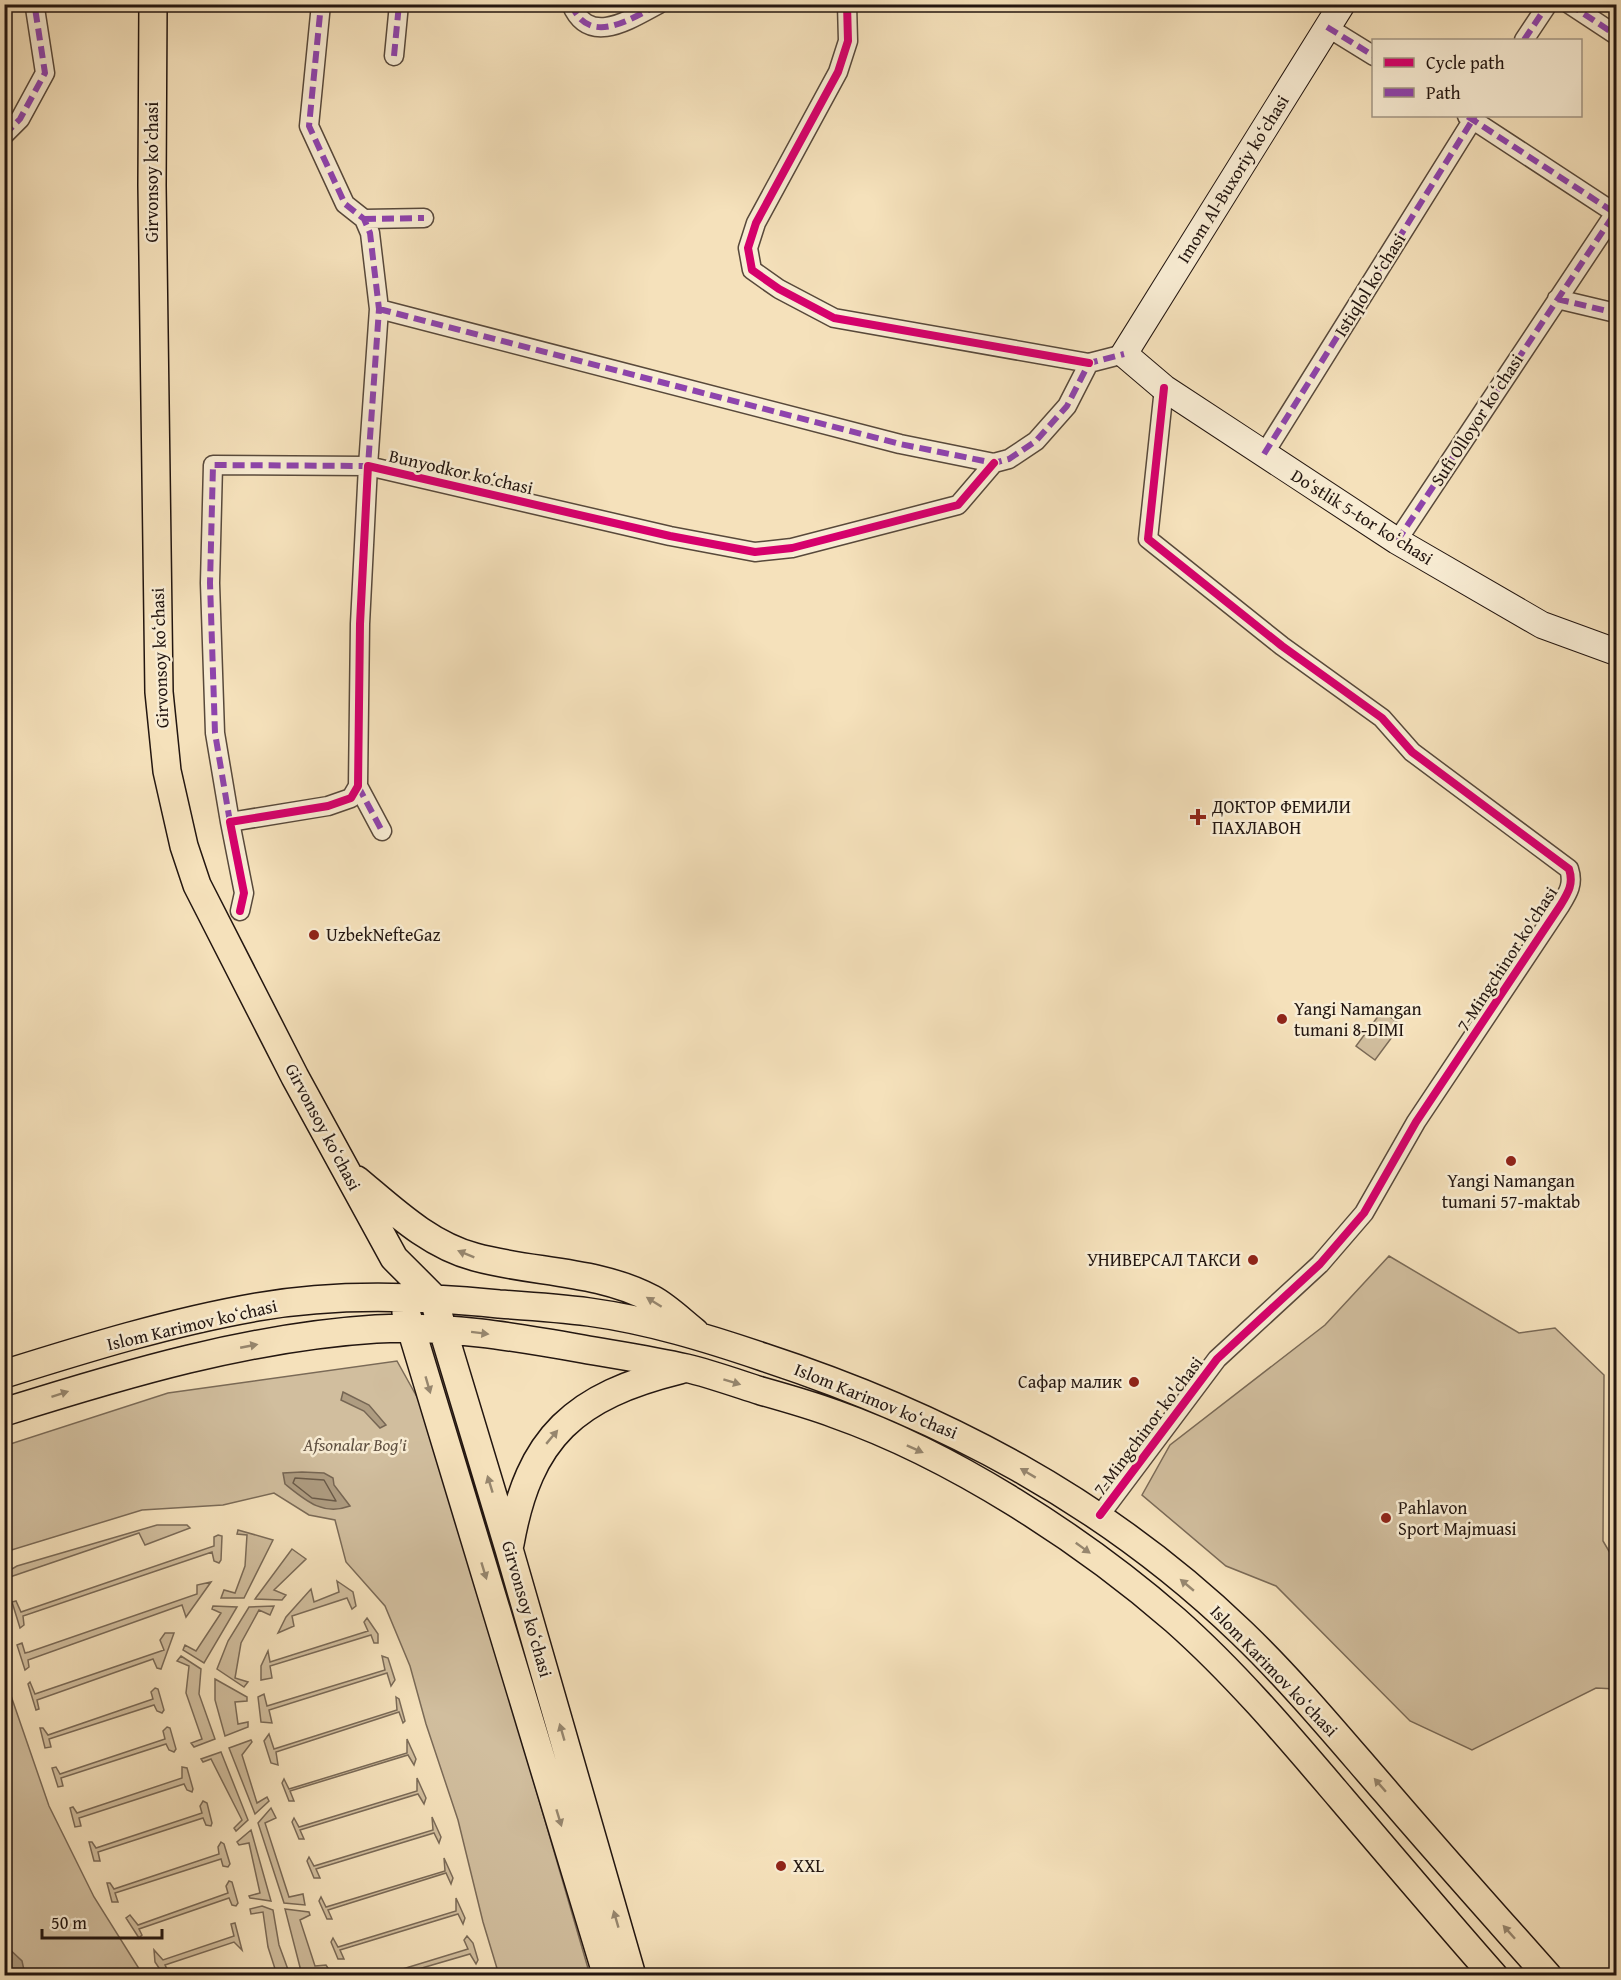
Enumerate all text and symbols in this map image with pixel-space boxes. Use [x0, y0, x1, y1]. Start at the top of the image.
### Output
legend [1372, 39, 1582, 117]
text: Cycle path [1426, 49, 1505, 76]
text: Path [1426, 79, 1461, 106]
street label: Imom Al-Buxoriy koʻchasi [1170, 89, 1295, 268]
street label: Girvonsoy koʻchasi [138, 102, 165, 242]
street label: Istiqlol ko‘chasi [1327, 228, 1412, 342]
street label: Sufi Olloyor koʻchasi [1424, 348, 1530, 491]
street label: Bunyodkor koʻchasi [386, 442, 536, 501]
street label: Doʻstlik 5-tor koʻchasi [1286, 462, 1439, 571]
street label: Girvonsoy koʻchasi [144, 587, 175, 729]
place label: ДОКТОР ФЕМИЛИ ПАХЛАВОН [1211, 793, 1351, 841]
marker: ДОКТОР ФЕМИЛИ ПАХЛАВОН [1189, 808, 1207, 826]
street label: 7-Mingchinor ko'chasi [1449, 881, 1564, 1037]
place label: UzbekNefteGaz [326, 921, 441, 948]
marker: UzbekNefteGaz [307, 928, 321, 942]
place label: Yangi Namangan tumani 8-DIMI [1294, 995, 1422, 1043]
marker: Yangi Namangan tumani 8-DIMI [1275, 1012, 1289, 1026]
street label: Girvonsoy koʻchasi [278, 1058, 368, 1195]
marker: Yangi Namangan tumani 57-maktab [1504, 1154, 1518, 1168]
place label: Yangi Namangan tumani 57-maktab [1442, 1167, 1580, 1215]
place label: УНИВЕРСАЛ ТАКСИ [1087, 1246, 1241, 1273]
one-way arrow [457, 1248, 475, 1258]
marker: УНИВЕРСАЛ ТАКСИ [1246, 1253, 1260, 1267]
street label: Islom Karimov koʻchasi [104, 1292, 280, 1357]
one-way arrow [646, 1296, 662, 1307]
one-way arrow [470, 1328, 489, 1338]
one-way arrow [240, 1341, 259, 1350]
street label: 7-Mingchinor ko'chasi [1086, 1350, 1209, 1501]
street label: Islom Karimov koʻchasi [790, 1355, 962, 1446]
place label: Сафар малик [1018, 1368, 1123, 1395]
marker: Сафар малик [1127, 1375, 1141, 1389]
one-way arrow [424, 1376, 433, 1394]
one-way arrow [723, 1378, 741, 1387]
one-way arrow [51, 1389, 69, 1399]
one-way arrow [545, 1430, 558, 1445]
park label: Afsonalar Bog'i [302, 1431, 407, 1458]
one-way arrow [907, 1444, 925, 1454]
one-way arrow [1020, 1467, 1036, 1478]
one-way arrow [485, 1475, 494, 1493]
place label: Pahlavon Sport Majmuasi [1398, 1494, 1517, 1542]
marker: Pahlavon Sport Majmuasi [1379, 1511, 1393, 1525]
street label: Girvonsoy koʻchasi [495, 1537, 560, 1680]
one-way arrow [1074, 1542, 1090, 1554]
one-way arrow [480, 1562, 489, 1580]
one-way arrow [1179, 1578, 1195, 1591]
street label: Islom Karimov koʻchasi [1204, 1599, 1345, 1743]
one-way arrow [557, 1723, 566, 1741]
one-way arrow [1374, 1777, 1387, 1793]
one-way arrow [555, 1809, 564, 1827]
place label: XXL [793, 1852, 824, 1879]
marker: XXL [774, 1859, 788, 1873]
scale bar [42, 1902, 162, 1940]
text: 50 m [51, 1909, 87, 1936]
one-way arrow [611, 1910, 620, 1928]
one-way arrow [1503, 1925, 1516, 1940]

